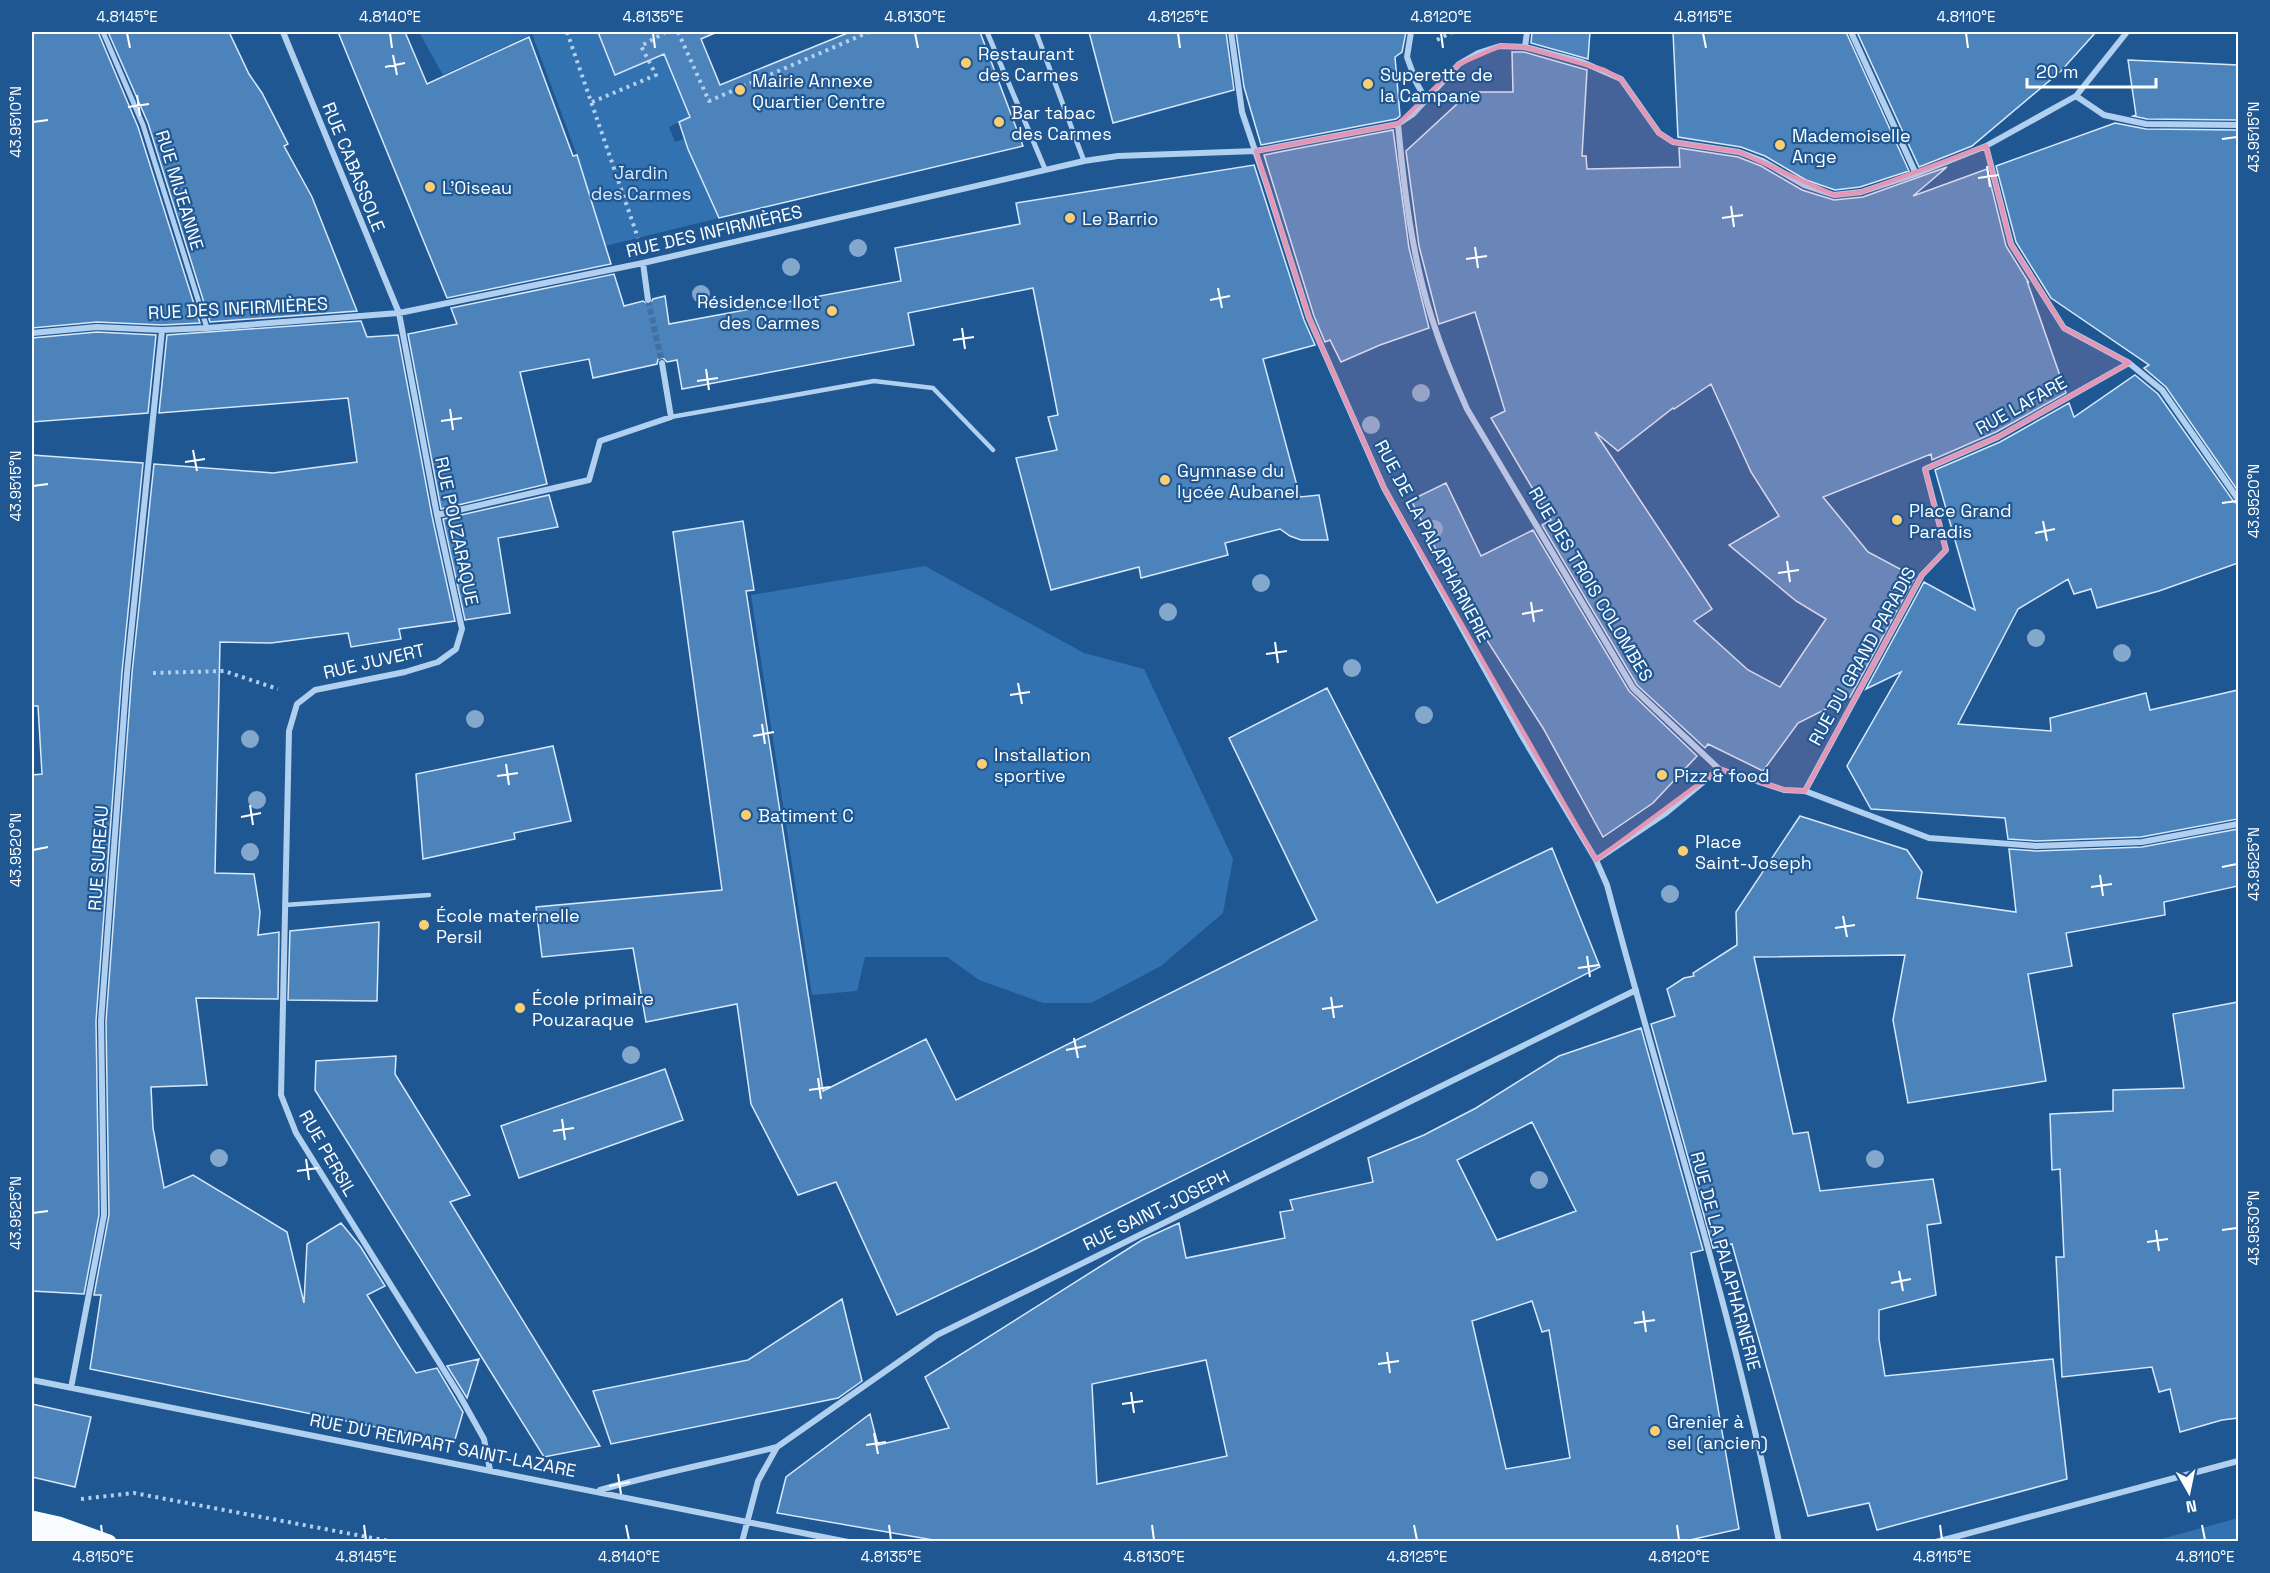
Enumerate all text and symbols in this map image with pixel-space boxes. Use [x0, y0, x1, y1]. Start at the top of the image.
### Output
text: 4.8145°E [96, 7, 158, 26]
text: 4.8140°E [359, 7, 421, 26]
text: 4.8135°E [623, 7, 684, 26]
text: 4.8130°E [884, 7, 946, 26]
text: 4.8125°E [1148, 7, 1208, 26]
text: 4.8120°E [1410, 7, 1472, 26]
text: 4.8115°E [1674, 7, 1732, 26]
text: 4.8110°E [1937, 7, 1995, 26]
place label: Restaurant des Carmes [978, 42, 1079, 86]
scale bar [2027, 51, 2156, 89]
marker: Restaurant des Carmes [959, 56, 973, 70]
text: 20 m [2036, 60, 2079, 83]
place label: Superette de la Campane [1380, 63, 1493, 107]
place label: Mairie Annexe Quartier Centre [752, 69, 885, 113]
marker: Superette de la Campane [1361, 77, 1375, 91]
marker: Mairie Annexe Quartier Centre [733, 83, 747, 97]
text: 43.9510°N [6, 86, 25, 158]
street label: RUE CABASSOLE [317, 99, 391, 235]
place label: Bar tabac des Carmes [1011, 101, 1112, 145]
text: 43.9515°N [2244, 101, 2263, 173]
marker: Bar tabac des Carmes [992, 115, 1006, 129]
place label: Mademoiselle Ange [1792, 124, 1911, 168]
street label: RUE MIJEANNE [151, 127, 209, 253]
marker: Mademoiselle Ange [1773, 138, 1787, 152]
park label: Jardin des Carmes [591, 161, 691, 205]
place label: L’Oiseau [442, 176, 512, 199]
marker: L’Oiseau [423, 180, 437, 194]
street label: RUE DES INFIRMIÈRES [624, 200, 804, 262]
place label: Le Barrio [1082, 207, 1158, 230]
marker: Le Barrio [1063, 211, 1077, 225]
place label: Résidence Ilot des Carmes [697, 290, 820, 334]
street label: RUE DES INFIRMIÈRES [147, 292, 329, 324]
marker: Résidence Ilot des Carmes [825, 304, 839, 318]
street label: RUE LAFARE [1971, 370, 2071, 440]
street label: RUE DE LA PALAPHARNERIE [1370, 436, 1496, 646]
text: 43.9515°N [6, 450, 25, 522]
street label: RUE POUZARAQUE [430, 455, 484, 607]
place label: Gymnase du lycée Aubanel [1177, 459, 1299, 503]
text: 43.9520°N [2244, 464, 2263, 538]
marker: Gymnase du lycée Aubanel [1158, 473, 1172, 487]
street label: RUE DES TROIS COLOMBES [1524, 482, 1658, 686]
place label: Place Grand Paradis [1909, 499, 2012, 543]
marker: Place Grand Paradis [1890, 513, 1904, 527]
street label: RUE DU GRAND PARADIS [1803, 563, 1921, 749]
street label: RUE JUVERT [321, 638, 428, 684]
place label: Installation sportive [994, 743, 1091, 787]
marker: Installation sportive [975, 757, 989, 771]
place label: Pizz & food [1674, 764, 1769, 787]
marker: Pizz & food [1655, 768, 1669, 782]
street label: RUE SUREAU [83, 804, 113, 912]
place label: Batiment C [758, 804, 854, 827]
marker: Batiment C [739, 808, 753, 822]
text: 43.9520°N [6, 813, 25, 887]
text: 43.9525°N [2244, 827, 2263, 901]
place label: Place Saint-Joseph [1695, 830, 1812, 874]
marker: Place Saint-Joseph [1676, 844, 1690, 858]
place label: École maternelle Persil [436, 904, 580, 948]
marker: École maternelle Persil [417, 918, 431, 932]
place label: École primaire Pouzaraque [532, 987, 654, 1031]
marker: École primaire Pouzaraque [513, 1001, 527, 1015]
street label: RUE PERSIL [294, 1106, 362, 1200]
street label: RUE DE LA PALAPHARNERIE [1686, 1149, 1766, 1373]
street label: RUE SAINT-JOSEPH [1079, 1165, 1233, 1255]
text: 43.9525°N [6, 1176, 25, 1250]
text: 43.9530°N [2244, 1191, 2263, 1265]
street label: RUE DU REMPART SAINT-LAZARE [308, 1408, 578, 1482]
place label: Grenier à sel (ancien) [1667, 1410, 1768, 1454]
marker: Grenier à sel (ancien) [1648, 1424, 1662, 1438]
north arrow [2159, 1462, 2219, 1522]
text: N [2184, 1495, 2198, 1518]
text: 4.8150°E [72, 1547, 134, 1566]
text: 4.8145°E [335, 1547, 397, 1566]
text: 4.8140°E [598, 1547, 660, 1566]
text: 4.8135°E [861, 1547, 922, 1566]
text: 4.8130°E [1123, 1547, 1185, 1566]
text: 4.8125°E [1387, 1547, 1447, 1566]
text: 4.8120°E [1648, 1547, 1710, 1566]
text: 4.8115°E [1913, 1547, 1971, 1566]
text: 4.8110°E [2176, 1547, 2234, 1566]

